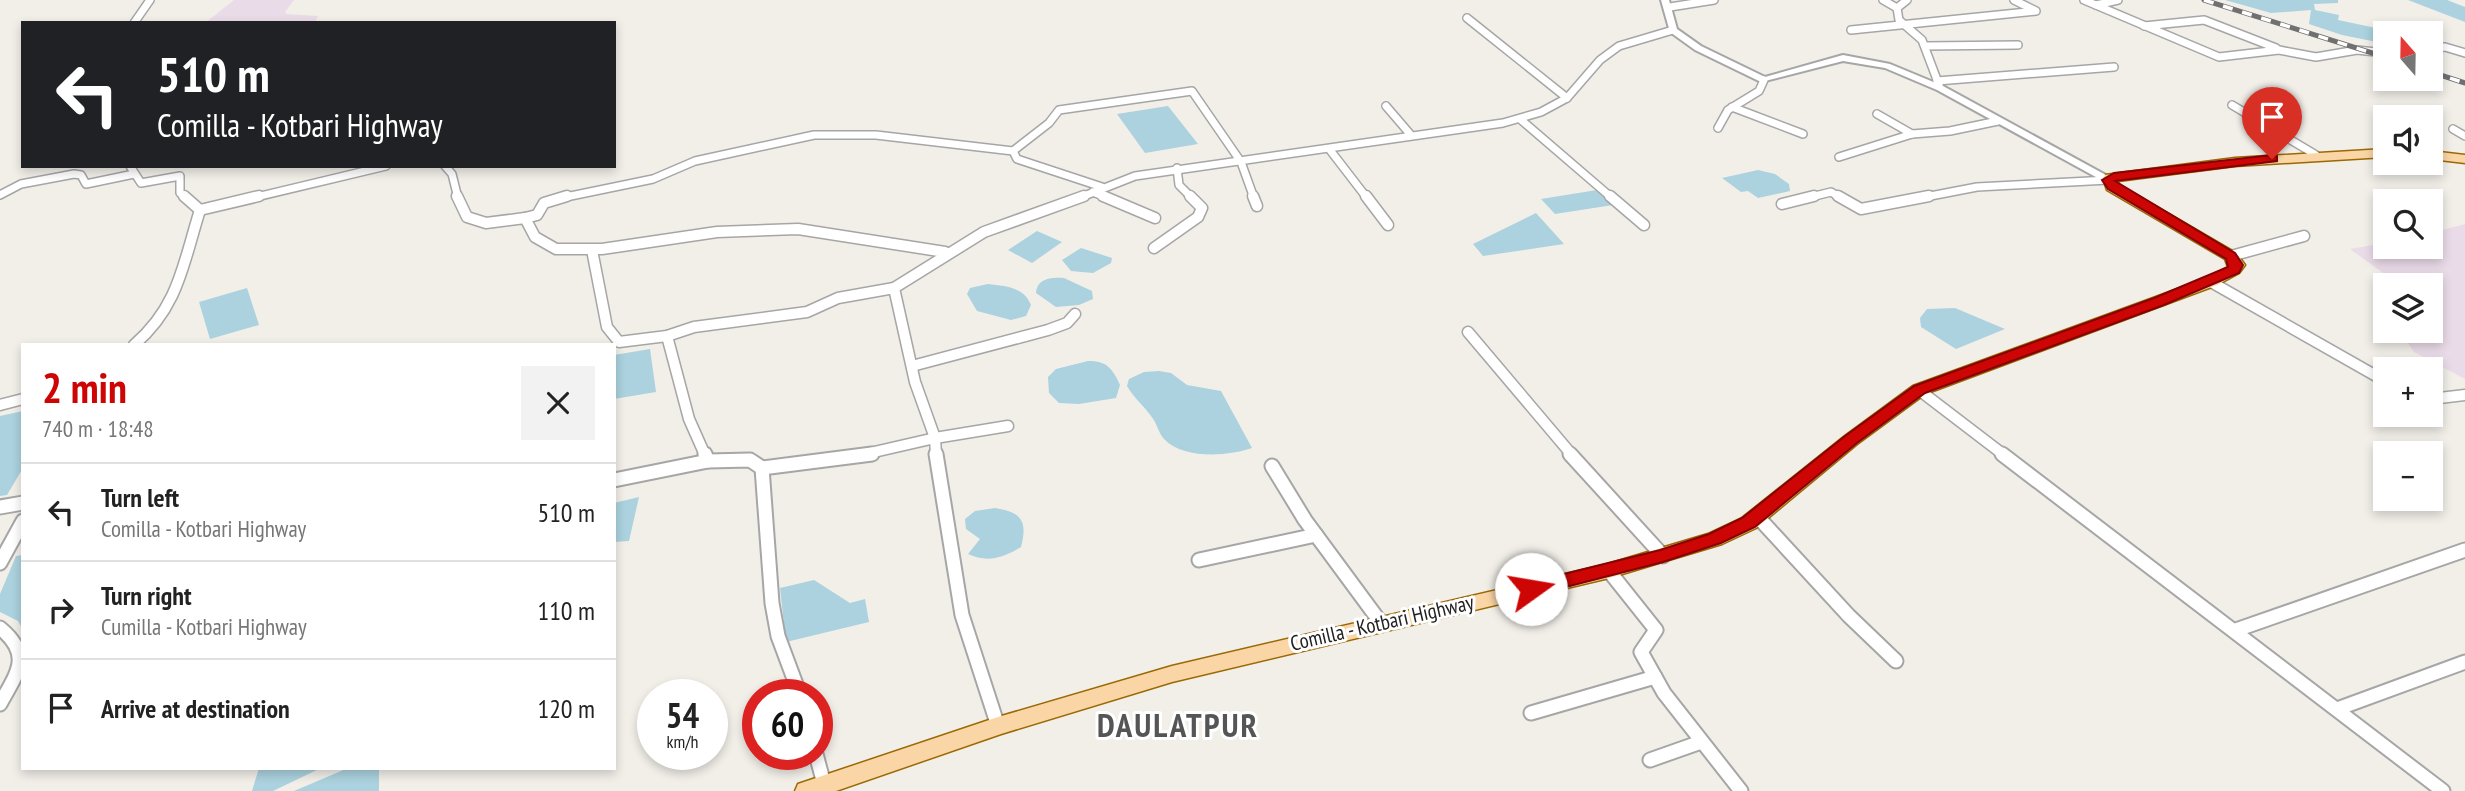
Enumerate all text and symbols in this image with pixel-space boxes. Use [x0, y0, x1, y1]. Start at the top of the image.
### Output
north arrow [2373, 21, 2443, 91]
map controls [2373, 21, 2443, 511]
text: 510 m [157, 42, 270, 106]
icon: left [42, 49, 133, 140]
pin [2242, 87, 2302, 159]
icon: arrive [2253, 98, 2291, 136]
text: Comilla - Kotbari Highway [157, 104, 443, 146]
button: sound [2373, 105, 2443, 175]
button: search [2373, 189, 2443, 259]
button: layers [2373, 273, 2443, 343]
button: + [2373, 357, 2443, 427]
text: 2 min [42, 360, 127, 415]
button: close [521, 366, 595, 440]
text: 740 m · 18:48 [42, 414, 154, 443]
button: − [2373, 441, 2443, 511]
text: Turn left [101, 481, 179, 514]
icon: left [42, 493, 80, 531]
text: 510 m [537, 496, 595, 529]
text: Comilla - Kotbari Highway [101, 514, 306, 543]
position arrow [1494, 552, 1568, 626]
text: Turn right [101, 579, 192, 612]
street label: Comilla - Kotbari Highway [1288, 588, 1476, 657]
icon: right [42, 591, 80, 629]
text: 110 m [537, 594, 595, 627]
text: Cumilla - Kotbari Highway [101, 612, 307, 641]
speed limit sign: 60 [742, 679, 833, 770]
icon: arrive [42, 689, 80, 727]
text: Arrive at destination [101, 692, 290, 725]
text: 120 m [537, 692, 595, 725]
text: 54 [666, 692, 699, 738]
district label: DAULATPUR [1097, 703, 1259, 746]
text: km/h [667, 730, 698, 753]

